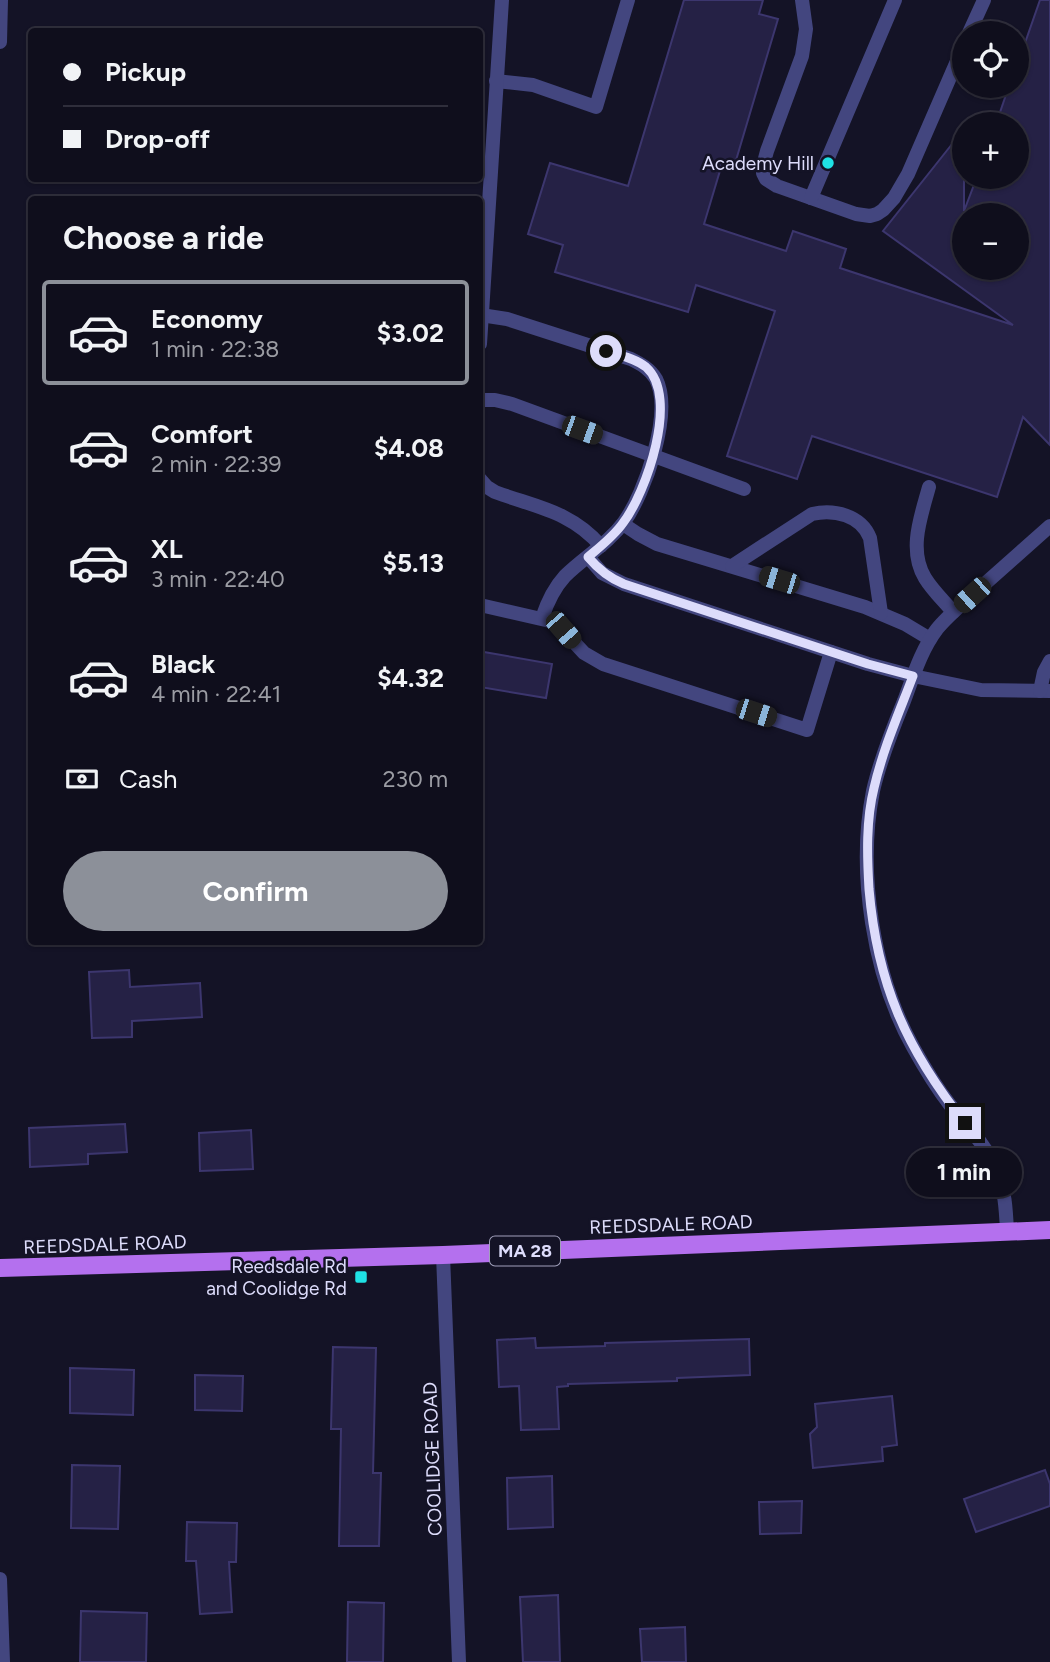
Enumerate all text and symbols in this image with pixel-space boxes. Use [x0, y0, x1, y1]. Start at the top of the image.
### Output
map controls [952, 21, 1029, 280]
button: locate [952, 21, 1029, 98]
text: Pickup [105, 56, 186, 88]
button: + [952, 112, 1029, 189]
text: Drop-off [105, 123, 210, 155]
place label: Academy Hill [702, 152, 814, 175]
marker: Academy Hill [820, 155, 836, 171]
button: − [952, 203, 1029, 280]
text: Choose a ride [63, 219, 264, 257]
icon: car [67, 301, 130, 364]
text: Economy [151, 303, 263, 335]
text: $3.02 [377, 317, 444, 349]
text: 1 min · 22:38 [151, 335, 279, 363]
route start [590, 335, 622, 367]
car [559, 413, 606, 447]
icon: car [67, 416, 130, 479]
text: Comfort [151, 418, 253, 450]
text: $4.08 [374, 432, 444, 464]
text: 2 min · 22:39 [151, 450, 282, 478]
icon: car [67, 531, 130, 594]
text: XL [151, 533, 183, 565]
text: $5.13 [383, 547, 444, 579]
car [756, 564, 803, 596]
text: 3 min · 22:40 [151, 565, 285, 593]
car [950, 573, 995, 617]
car [542, 607, 585, 653]
icon: car [67, 646, 130, 709]
text: Black [151, 648, 215, 680]
text: $4.32 [377, 662, 444, 694]
text: 4 min · 22:41 [151, 680, 281, 708]
car [733, 697, 780, 729]
icon: cash [63, 760, 101, 798]
text: Cash [119, 763, 178, 795]
text: 230 m [383, 765, 448, 793]
button: Confirm [63, 851, 448, 931]
route end [949, 1107, 981, 1139]
callout: 1 min [907, 1148, 1023, 1196]
text: 1 min [937, 1158, 991, 1186]
street label: REEDSDALE ROAD [589, 1210, 753, 1239]
street label: REEDSDALE ROAD [23, 1230, 187, 1259]
road number: MA 28 [490, 1236, 560, 1266]
place label: Reedsdale Rd and Coolidge Rd [206, 1255, 347, 1300]
marker: Reedsdale Rd and Coolidge Rd [353, 1269, 369, 1285]
street label: COOLIDGE ROAD [418, 1382, 447, 1536]

